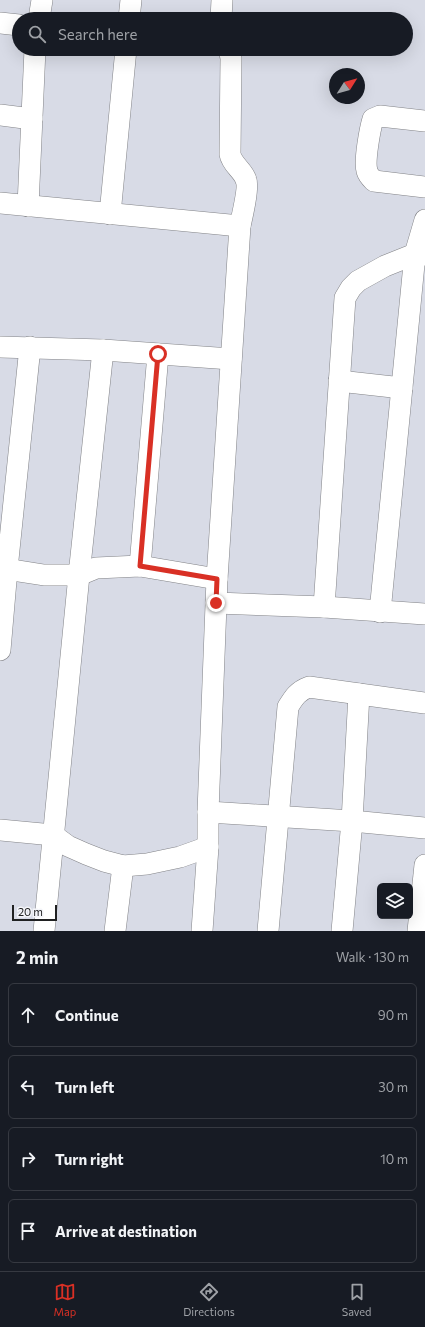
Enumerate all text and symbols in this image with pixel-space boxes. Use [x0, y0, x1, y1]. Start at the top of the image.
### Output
search box [12, 12, 413, 56]
icon: search [26, 23, 48, 45]
text: Search here [58, 25, 137, 43]
north arrow [329, 68, 365, 104]
route start [149, 345, 167, 363]
route end [207, 594, 225, 612]
map controls [377, 883, 413, 919]
button: layers [377, 883, 413, 919]
scale bar [12, 903, 57, 922]
text: 20 m [18, 905, 43, 918]
text: 2 min [16, 947, 58, 968]
text: Walk · 130 m [336, 949, 409, 965]
icon: ahead [17, 1004, 39, 1026]
text: Continue [55, 1006, 119, 1024]
text: 90 m [378, 1007, 408, 1023]
icon: left [17, 1076, 39, 1098]
text: Turn left [55, 1078, 114, 1096]
text: 30 m [378, 1079, 408, 1095]
icon: right [17, 1148, 39, 1170]
text: Turn right [55, 1150, 124, 1168]
text: 10 m [380, 1151, 408, 1167]
icon: arrive [17, 1220, 39, 1242]
text: Arrive at destination [55, 1222, 197, 1240]
tab: Map [54, 1281, 76, 1318]
tab: Directions [183, 1281, 235, 1318]
tab: Saved [342, 1281, 371, 1318]

